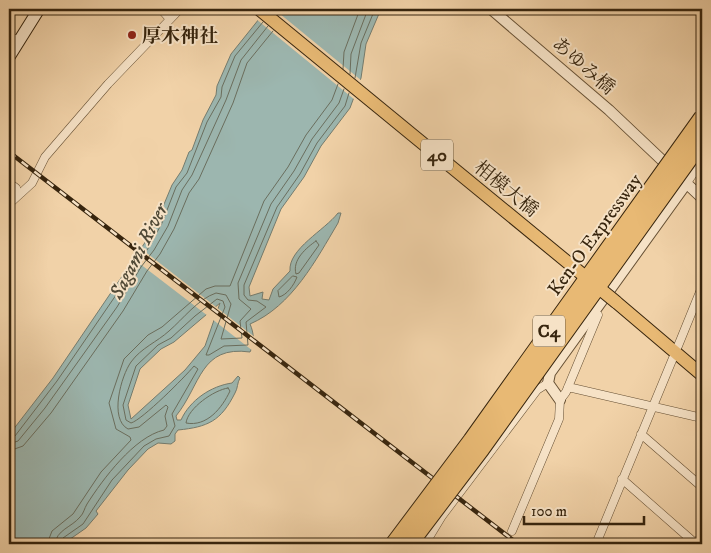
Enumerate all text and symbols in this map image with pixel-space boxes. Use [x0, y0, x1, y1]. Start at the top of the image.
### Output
place label: 厚木神社 [142, 25, 218, 48]
marker: 厚木神社 [126, 29, 138, 41]
street label: あゆみ橋 [547, 33, 619, 100]
road number: 40 [421, 140, 453, 170]
street label: 相模大橋 [469, 156, 543, 222]
street label: Ken-O Expressway [543, 169, 648, 300]
water label: Sagami River [104, 198, 175, 305]
road number: C4 [533, 316, 565, 346]
scale bar [524, 493, 644, 525]
text: 100 m [531, 502, 567, 521]

